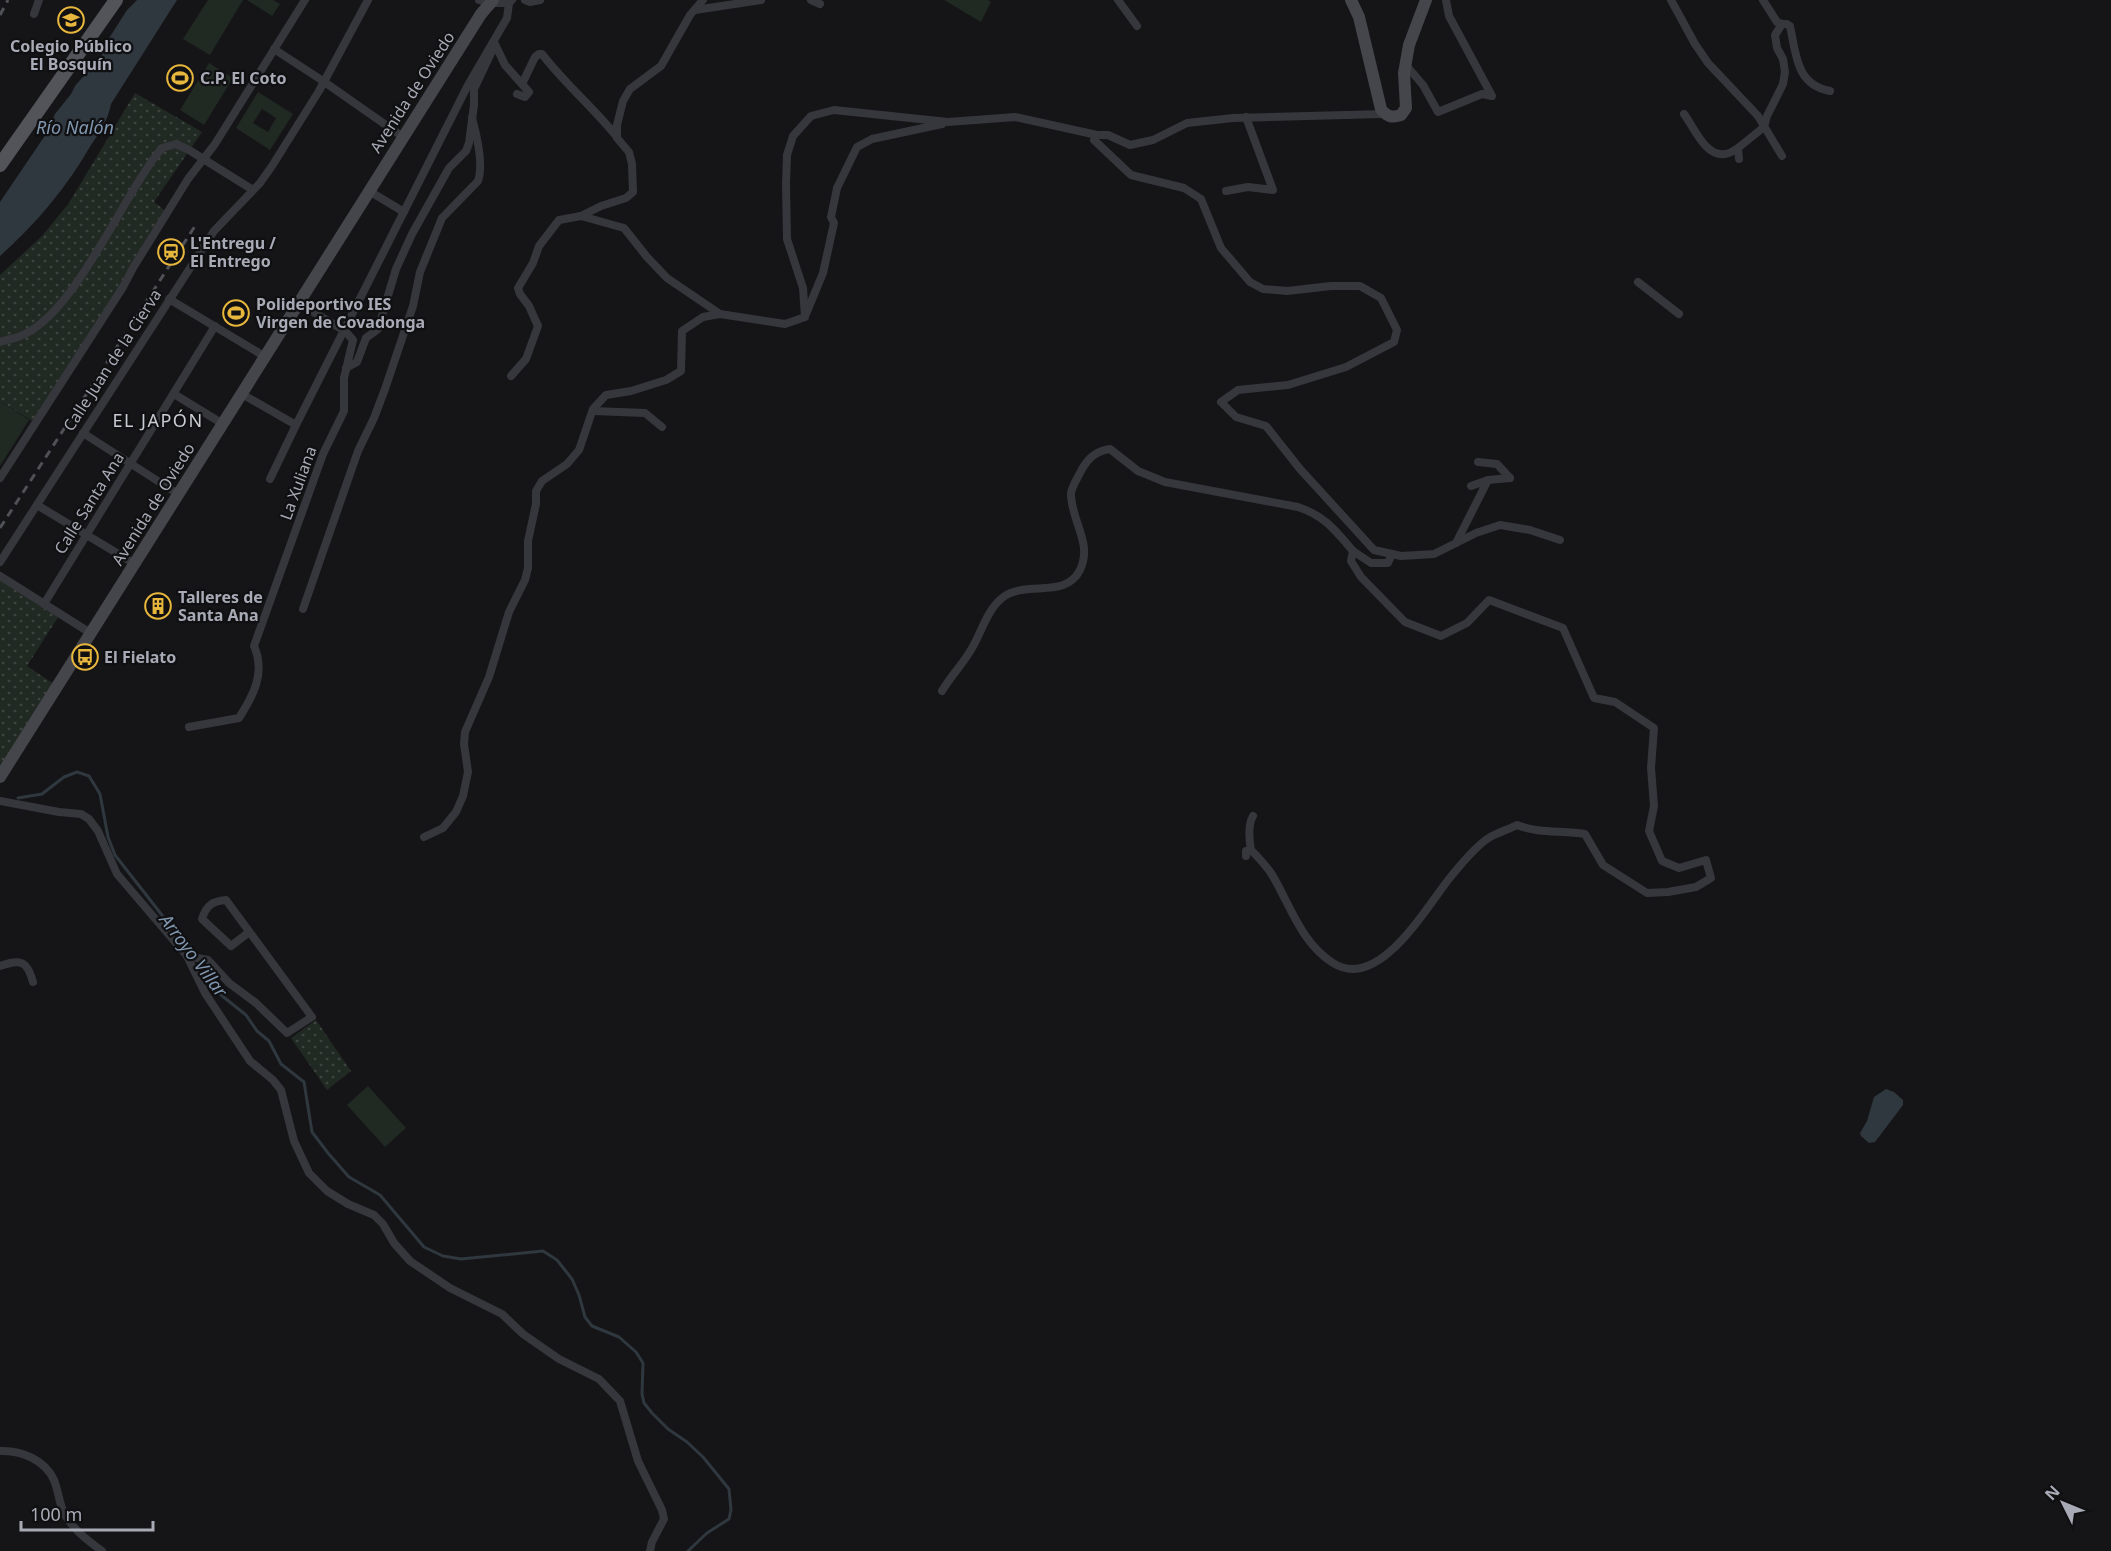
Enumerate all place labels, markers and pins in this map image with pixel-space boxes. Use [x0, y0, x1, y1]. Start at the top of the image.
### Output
school or university icon: Colegio Público El Bosquín [56, 5, 86, 35]
place label: Colegio Público El Bosquín [10, 35, 132, 75]
sports icon: C.P. El Coto [165, 63, 195, 93]
place label: C.P. El Coto [200, 67, 286, 89]
place label: L'Entregu / El Entrego [190, 232, 276, 272]
station icon: L'Entregu / El Entrego [156, 237, 186, 267]
place label: Polideportivo IES Virgen de Covadonga [256, 293, 425, 333]
sports icon: Polideportivo IES Virgen de Covadonga [221, 298, 251, 328]
place label: Talleres de Santa Ana [178, 586, 263, 626]
building icon: Talleres de Santa Ana [143, 591, 173, 621]
bus stop icon: El Fielato [70, 642, 100, 672]
place label: El Fielato [104, 646, 176, 668]

